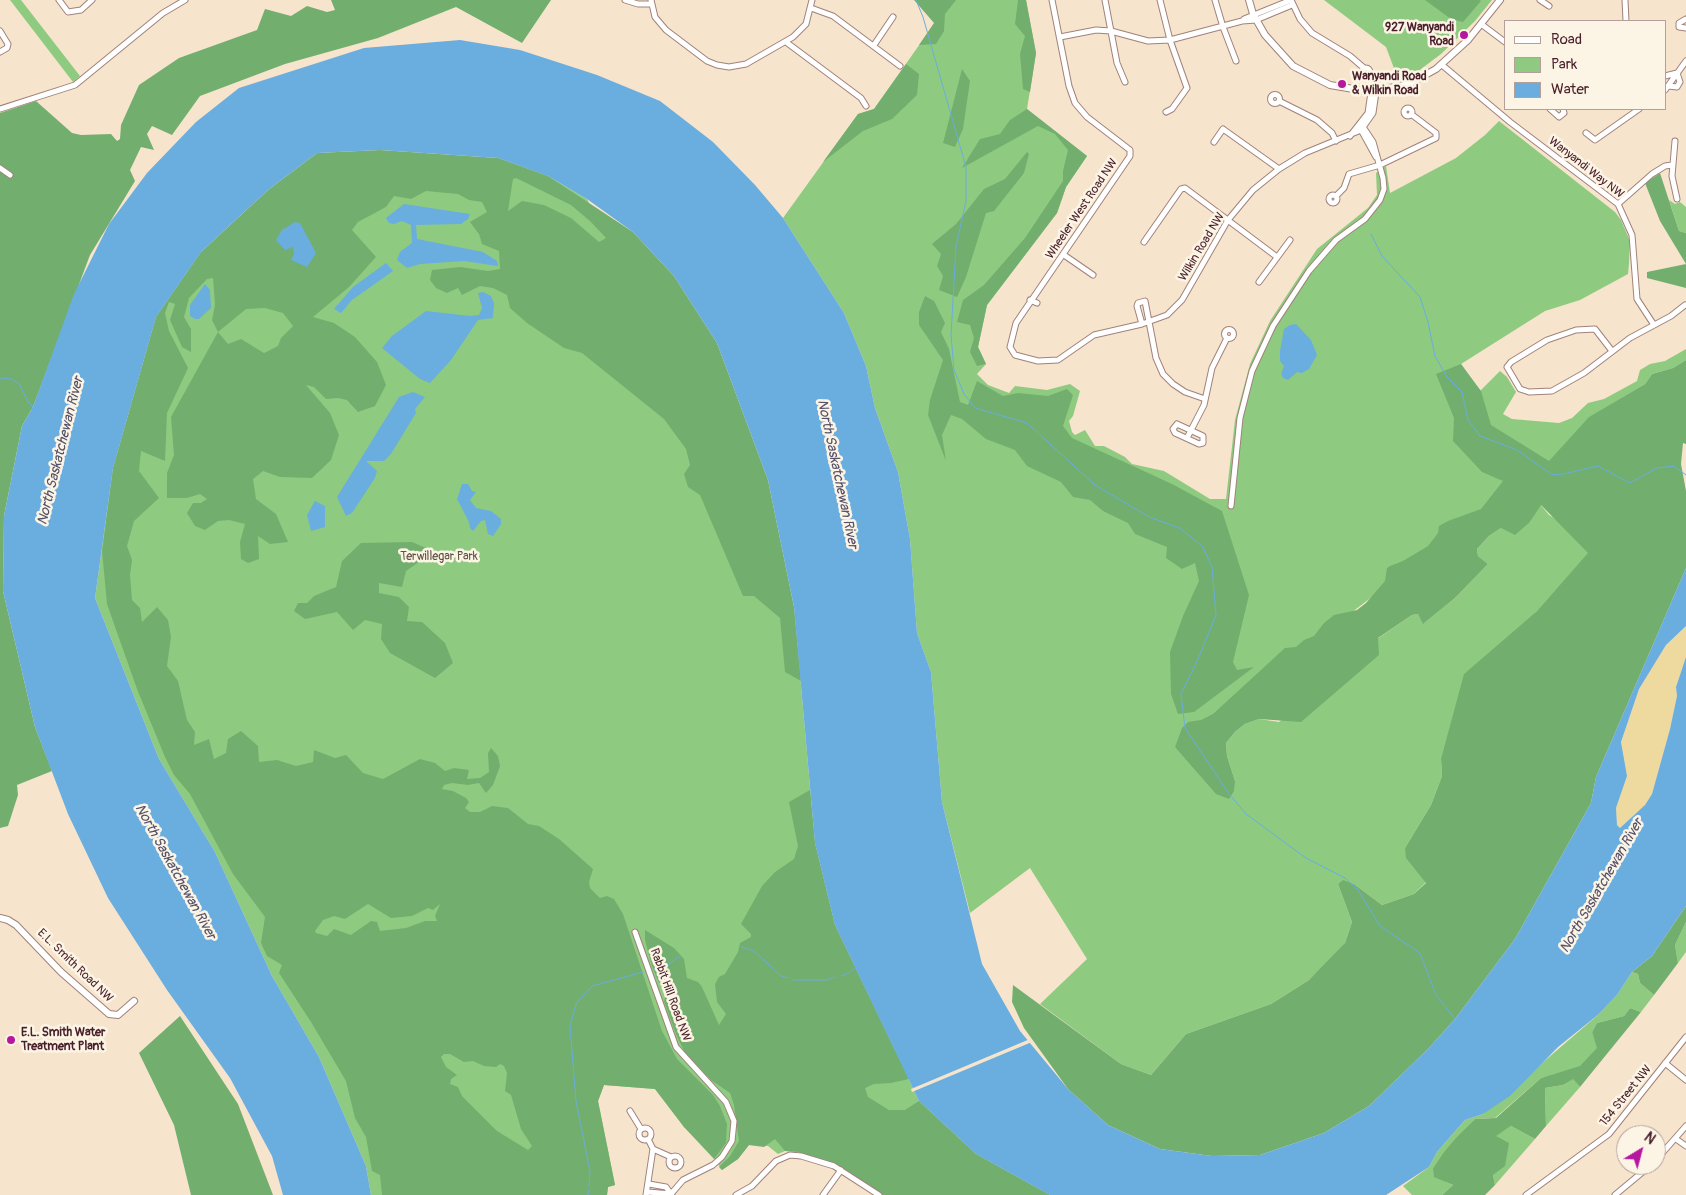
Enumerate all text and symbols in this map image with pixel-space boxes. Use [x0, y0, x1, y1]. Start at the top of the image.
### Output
legend [1504, 20, 1666, 110]
place label: 927 Wanyandi Road [1385, 21, 1454, 49]
marker: 927 Wanyandi Road [1458, 29, 1470, 41]
text: Road [1551, 30, 1582, 49]
text: Park [1551, 55, 1577, 74]
place label: Wanyandi Road & Wilkin Road [1352, 70, 1427, 98]
marker: Wanyandi Road & Wilkin Road [1336, 78, 1348, 90]
text: Water [1551, 80, 1589, 99]
street label: Wanyandi Way NW [1545, 134, 1627, 202]
street label: Wheeler West Road NW [1043, 156, 1121, 262]
street label: Wilkin Road NW [1176, 210, 1228, 284]
water label: North Saskatchewan River [34, 375, 88, 527]
water label: North Saskatchewan River [813, 398, 861, 550]
park label: Terwillegar Park [400, 550, 478, 564]
water label: North Saskatchewan River [131, 801, 219, 943]
water label: North Saskatchewan River [1557, 816, 1647, 956]
street label: E.L. Smith Road NW [34, 926, 116, 1006]
street label: Rabbit Hill Road NW [647, 947, 693, 1043]
place label: E.L. Smith Water Treatment Plant [21, 1026, 105, 1054]
marker: E.L. Smith Water Treatment Plant [5, 1034, 17, 1046]
street label: 154 Street NW [1597, 1063, 1655, 1129]
north arrow [1616, 1125, 1666, 1175]
text: N [1641, 1129, 1659, 1148]

